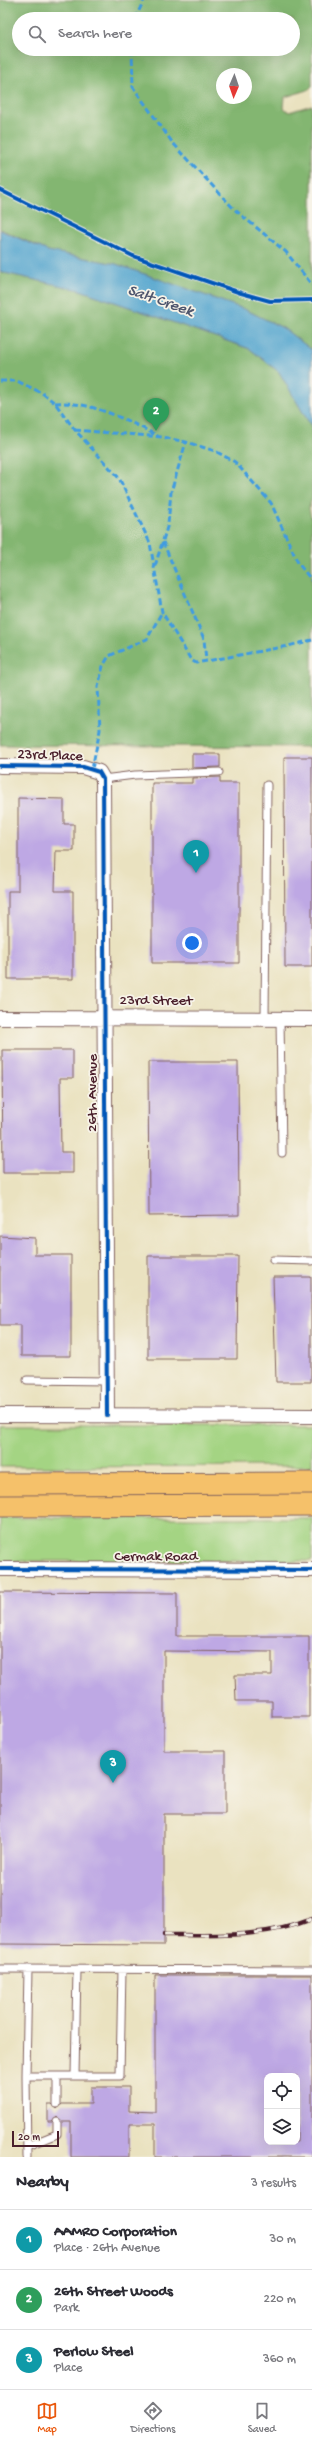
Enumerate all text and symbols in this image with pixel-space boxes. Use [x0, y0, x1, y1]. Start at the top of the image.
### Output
search box [12, 12, 300, 56]
icon: search [26, 23, 48, 45]
text: Search here [58, 25, 132, 43]
north arrow [216, 68, 252, 104]
water label: Salt Creek [125, 282, 197, 323]
pin: 2 [143, 398, 169, 431]
street label: 23rd Place [17, 746, 83, 766]
pin: 1 [183, 840, 209, 873]
your location [182, 933, 202, 953]
street label: 23rd Street [120, 992, 194, 1010]
street label: 26th Avenue [84, 1054, 102, 1132]
street label: Cermak Road [114, 1548, 199, 1566]
pin: 3 [100, 1750, 126, 1783]
map controls [264, 2073, 300, 2145]
button: locate [264, 2073, 300, 2109]
button: layers [264, 2109, 300, 2145]
scale bar [12, 2129, 59, 2148]
text: 20 m [18, 2132, 40, 2144]
text: Nearby [16, 2173, 69, 2193]
text: 3 results [251, 2176, 296, 2191]
text: AAMRO Corporation [54, 2223, 177, 2241]
text: 1 [26, 2232, 32, 2247]
text: 30 m [270, 2232, 296, 2247]
text: Place · 26th Avenue [54, 2241, 160, 2256]
text: 26th Street Woods [54, 2283, 173, 2301]
text: 2 [26, 2292, 32, 2307]
text: 220 m [264, 2292, 296, 2307]
text: Park [54, 2301, 79, 2316]
text: Perlow Steel [54, 2343, 133, 2361]
text: 3 [26, 2352, 32, 2367]
text: 360 m [263, 2352, 296, 2367]
text: Place [54, 2361, 82, 2376]
tab: Map [36, 2400, 58, 2436]
tab: Directions [131, 2400, 175, 2436]
tab: Saved [248, 2400, 276, 2436]

